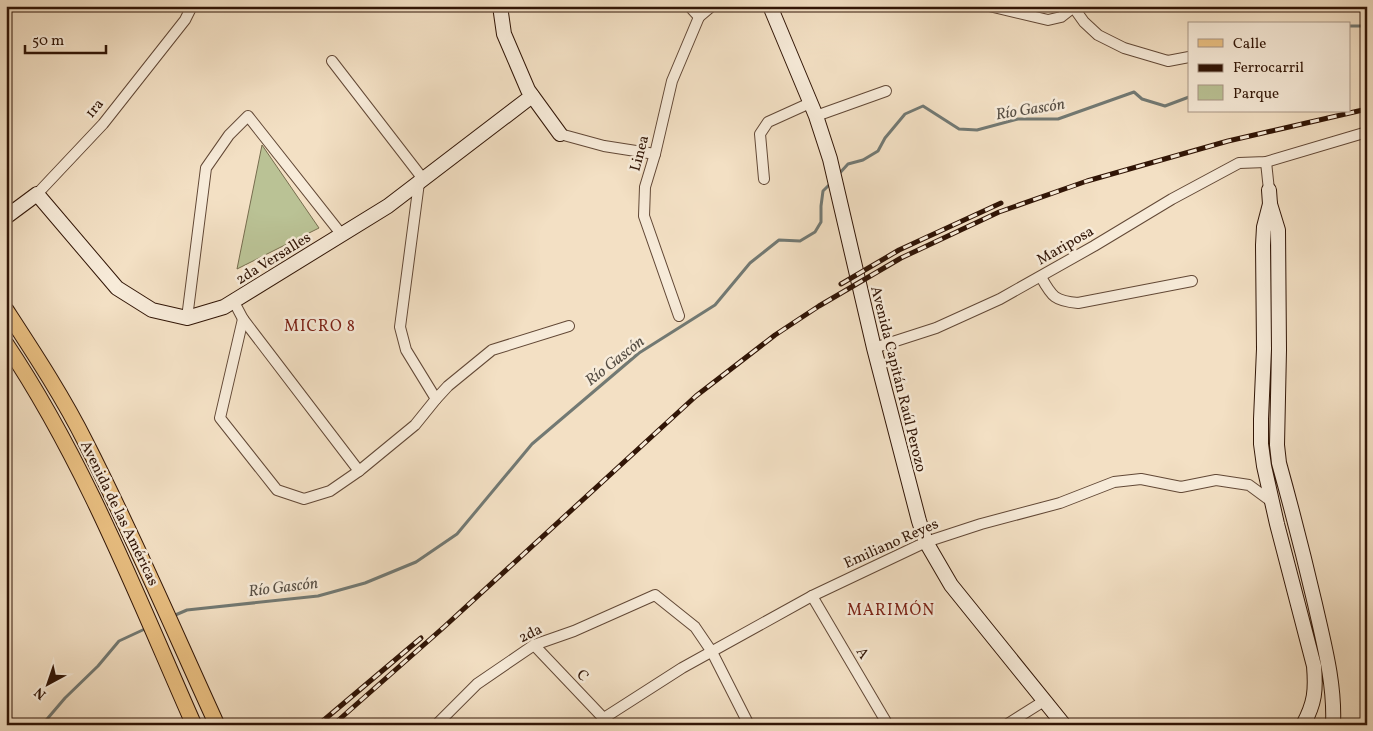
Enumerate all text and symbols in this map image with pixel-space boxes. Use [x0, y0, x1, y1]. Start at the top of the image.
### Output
scale bar [25, 22, 106, 54]
legend [1188, 22, 1350, 112]
text: 50 m [32, 31, 64, 52]
text: Calle [1233, 34, 1266, 55]
text: Ferrocarril [1233, 58, 1304, 79]
text: Parque [1233, 84, 1279, 105]
water label: Río Gascón [994, 94, 1067, 126]
street label: 1ra [81, 95, 109, 123]
street label: Linea [626, 133, 655, 174]
street label: Mariposa [1033, 222, 1098, 271]
street label: 2da Versalles [232, 228, 315, 291]
street label: Avenida Capitán Raúl Perozo [864, 284, 931, 475]
district label: MICRO 8 [284, 316, 356, 338]
water label: Río Gascón [581, 331, 650, 392]
street label: Avenida de las Américas [74, 437, 163, 590]
street label: Emiliano Reyes [841, 514, 942, 575]
water label: Río Gascón [247, 573, 319, 603]
district label: MARIMÓN [847, 600, 935, 622]
street label: 2da [515, 620, 546, 649]
street label: A [850, 644, 874, 664]
north arrow [22, 658, 72, 708]
street label: C [571, 665, 593, 687]
text: N [31, 682, 51, 703]

